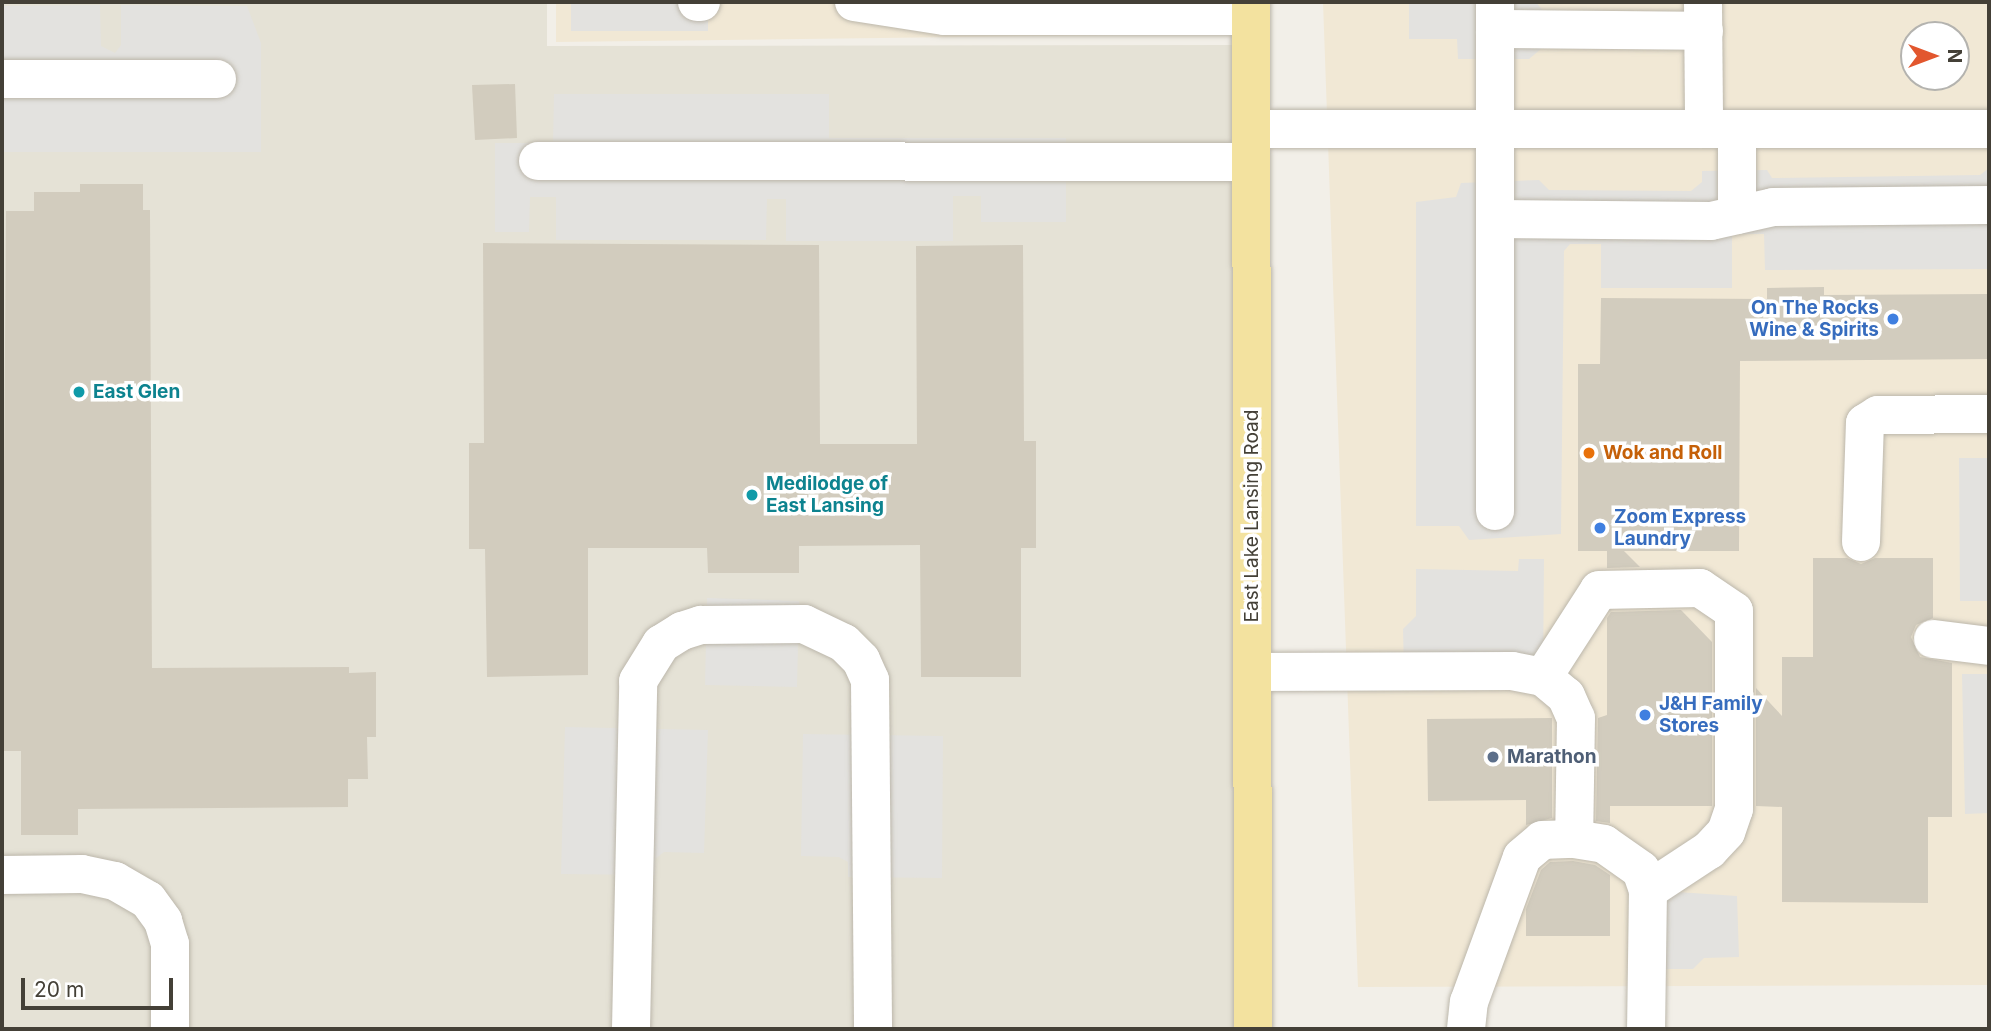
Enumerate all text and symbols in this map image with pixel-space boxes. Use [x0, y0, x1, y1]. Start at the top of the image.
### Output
north arrow [1900, 21, 1970, 91]
text: N [1943, 49, 1966, 63]
place label: On The Rocks Wine & Spirits [1749, 297, 1879, 341]
marker: On The Rocks Wine & Spirits [1885, 311, 1901, 327]
place label: East Glen [93, 381, 180, 403]
marker: East Glen [71, 384, 87, 400]
street label: East Lake Lansing Road [1241, 410, 1263, 622]
place label: Wok and Roll [1603, 442, 1722, 464]
marker: Wok and Roll [1581, 445, 1597, 461]
place label: Medilodge of East Lansing [766, 473, 888, 517]
marker: Medilodge of East Lansing [744, 487, 760, 503]
place label: Zoom Express Laundry [1614, 506, 1746, 550]
marker: Zoom Express Laundry [1592, 520, 1608, 536]
place label: J&H Family Stores [1659, 693, 1763, 737]
marker: J&H Family Stores [1637, 707, 1653, 723]
place label: Marathon [1507, 746, 1597, 768]
marker: Marathon [1485, 749, 1501, 765]
scale bar [24, 964, 177, 1008]
text: 20 m [34, 977, 84, 1002]

